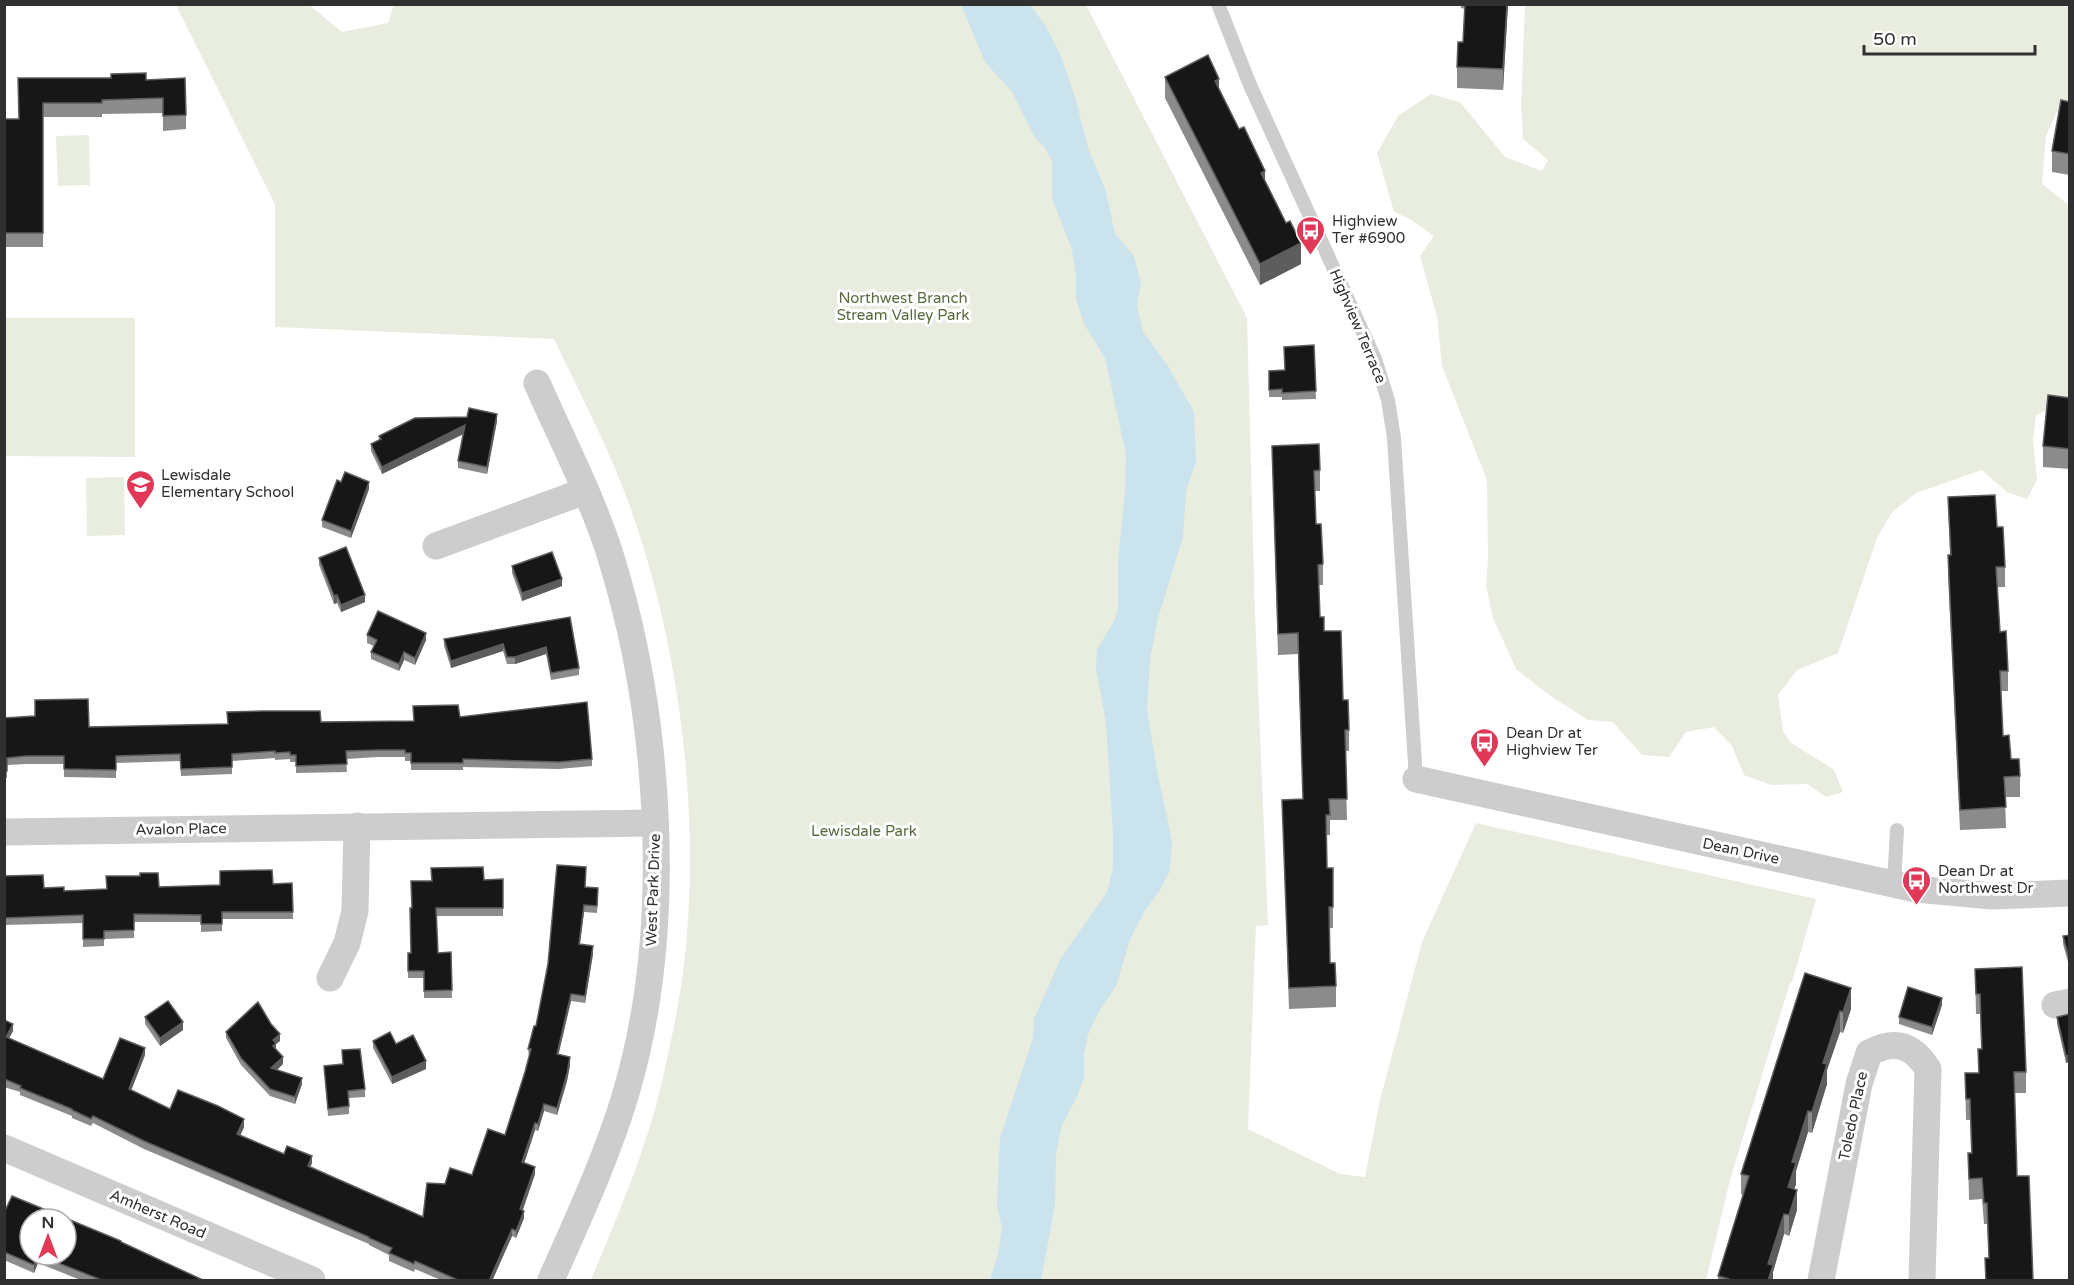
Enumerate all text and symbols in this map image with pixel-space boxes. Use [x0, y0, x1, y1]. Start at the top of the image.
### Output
scale bar [1864, 18, 2035, 56]
text: 50 m [1873, 28, 1917, 50]
place label: Highview Ter #6900 [1332, 212, 1405, 247]
bus stop icon: Highview Ter #6900 [1295, 214, 1327, 256]
street label: Highview Terrace [1326, 266, 1390, 386]
park label: Northwest Branch Stream Valley Park [837, 289, 969, 324]
place label: Lewisdale Elementary School [161, 466, 294, 501]
school or university icon: Lewisdale Elementary School [124, 468, 156, 510]
place label: Dean Dr at Highview Ter [1506, 724, 1598, 759]
bus stop icon: Dean Dr at Highview Ter [1469, 726, 1501, 768]
street label: Avalon Place [135, 819, 227, 839]
park label: Lewisdale Park [811, 822, 917, 840]
street label: West Park Drive [642, 833, 664, 947]
street label: Dean Drive [1701, 834, 1781, 868]
place label: Dean Dr at Northwest Dr [1938, 862, 2034, 897]
bus stop icon: Dean Dr at Northwest Dr [1901, 864, 1933, 906]
street label: Toledo Place [1835, 1070, 1871, 1162]
street label: Amherst Road [107, 1186, 209, 1242]
north arrow [18, 1207, 78, 1267]
text: N [42, 1213, 54, 1233]

